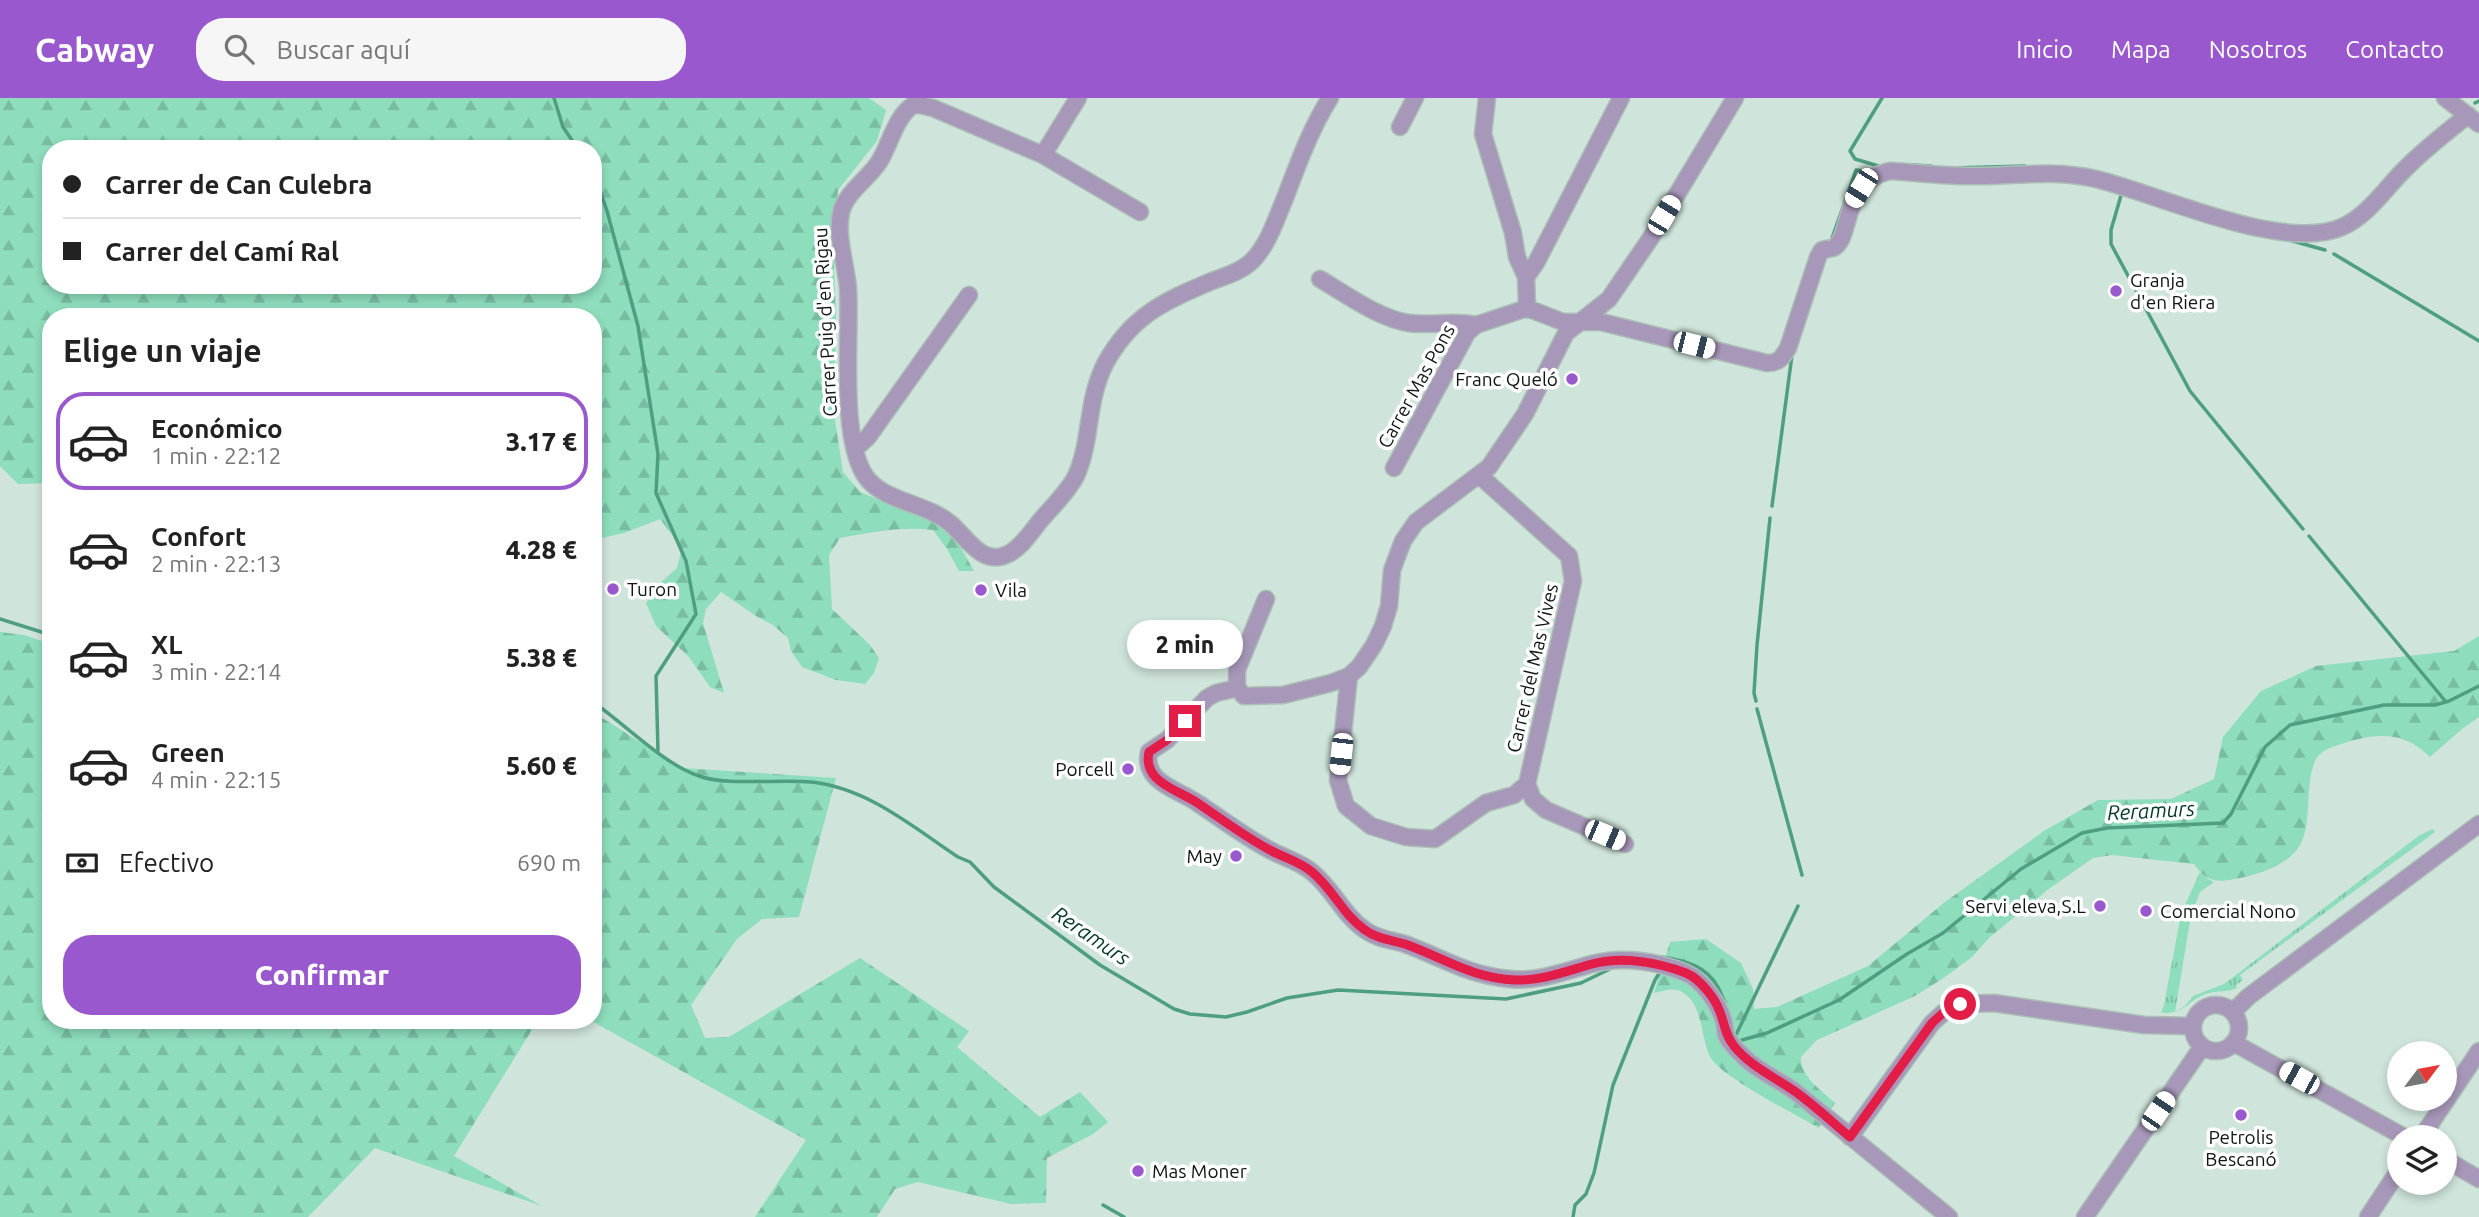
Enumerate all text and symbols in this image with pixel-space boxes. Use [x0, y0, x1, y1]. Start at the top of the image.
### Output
search box [196, 18, 686, 81]
icon: search [220, 30, 258, 68]
text: Cabway [35, 31, 154, 68]
text: Buscar aquí [276, 35, 410, 64]
text: Inicio [2016, 36, 2073, 63]
text: Mapa [2111, 36, 2171, 63]
text: Nosotros [2209, 36, 2307, 63]
text: Contacto [2345, 36, 2444, 63]
car [1841, 165, 1882, 211]
text: Carrer de Can Culebra [105, 170, 373, 199]
car [1645, 192, 1684, 238]
street label: Carrer Puig d'en Rigau [809, 227, 841, 417]
text: Carrer del Camí Ral [105, 237, 339, 266]
place label: Granja d'en Riera [2130, 269, 2215, 313]
marker: Granja d'en Riera [2108, 283, 2124, 299]
street label: Carrer Mas Pons [1373, 320, 1459, 452]
car [1672, 330, 1717, 360]
text: Elige un viaje [63, 332, 262, 368]
place label: Franc Queló [1455, 368, 1558, 390]
marker: Franc Queló [1564, 371, 1580, 387]
icon: car [67, 410, 130, 473]
text: Económico [151, 414, 283, 443]
text: 3.17 € [506, 427, 577, 456]
text: 1 min · 22:12 [151, 443, 282, 468]
icon: car [67, 518, 130, 581]
text: Confort [151, 522, 246, 551]
text: 4.28 € [506, 535, 577, 564]
text: 2 min · 22:13 [151, 551, 282, 576]
place label: Turon [627, 578, 677, 600]
place label: Vila [995, 579, 1027, 601]
marker: Turon [605, 581, 621, 597]
street label: Carrer del Mas Vives [1502, 581, 1562, 755]
marker: Vila [973, 582, 989, 598]
callout: 2 min [1127, 620, 1243, 668]
icon: car [67, 626, 130, 689]
text: XL [151, 630, 182, 659]
text: 2 min [1156, 632, 1214, 657]
text: 5.38 € [506, 643, 577, 672]
text: 3 min · 22:14 [151, 659, 282, 684]
route end [1169, 705, 1201, 737]
car [1329, 732, 1354, 776]
icon: car [67, 734, 130, 797]
text: Green [151, 738, 225, 767]
text: 5.60 € [506, 751, 577, 780]
place label: Porcell [1055, 758, 1114, 780]
marker: Porcell [1120, 761, 1136, 777]
text: 4 min · 22:15 [151, 767, 282, 792]
water label: Reramurs [2106, 796, 2196, 824]
car [1582, 817, 1629, 853]
icon: cash [63, 844, 101, 882]
place label: May [1187, 845, 1222, 867]
text: Efectivo [119, 848, 214, 877]
marker: May [1228, 848, 1244, 864]
text: 690 m [517, 850, 581, 875]
place label: Servi eleva,S.L [1965, 895, 2086, 917]
marker: Servi eleva,S.L [2092, 898, 2108, 914]
place label: Comercial Nono [2160, 900, 2296, 922]
water label: Reramurs [1048, 901, 1135, 970]
marker: Comercial Nono [2138, 903, 2154, 919]
button: Confirmar [63, 935, 581, 1015]
route start [1944, 988, 1976, 1020]
north arrow [2387, 1041, 2457, 1111]
map controls [2387, 1041, 2457, 1195]
car [2276, 1059, 2323, 1097]
car [2138, 1088, 2179, 1134]
marker: Petrolis Bescanó [2233, 1107, 2249, 1123]
button: layers [2387, 1125, 2457, 1195]
place label: Petrolis Bescanó [2205, 1126, 2277, 1170]
place label: Mas Moner [1152, 1160, 1247, 1182]
marker: Mas Moner [1130, 1163, 1146, 1179]

